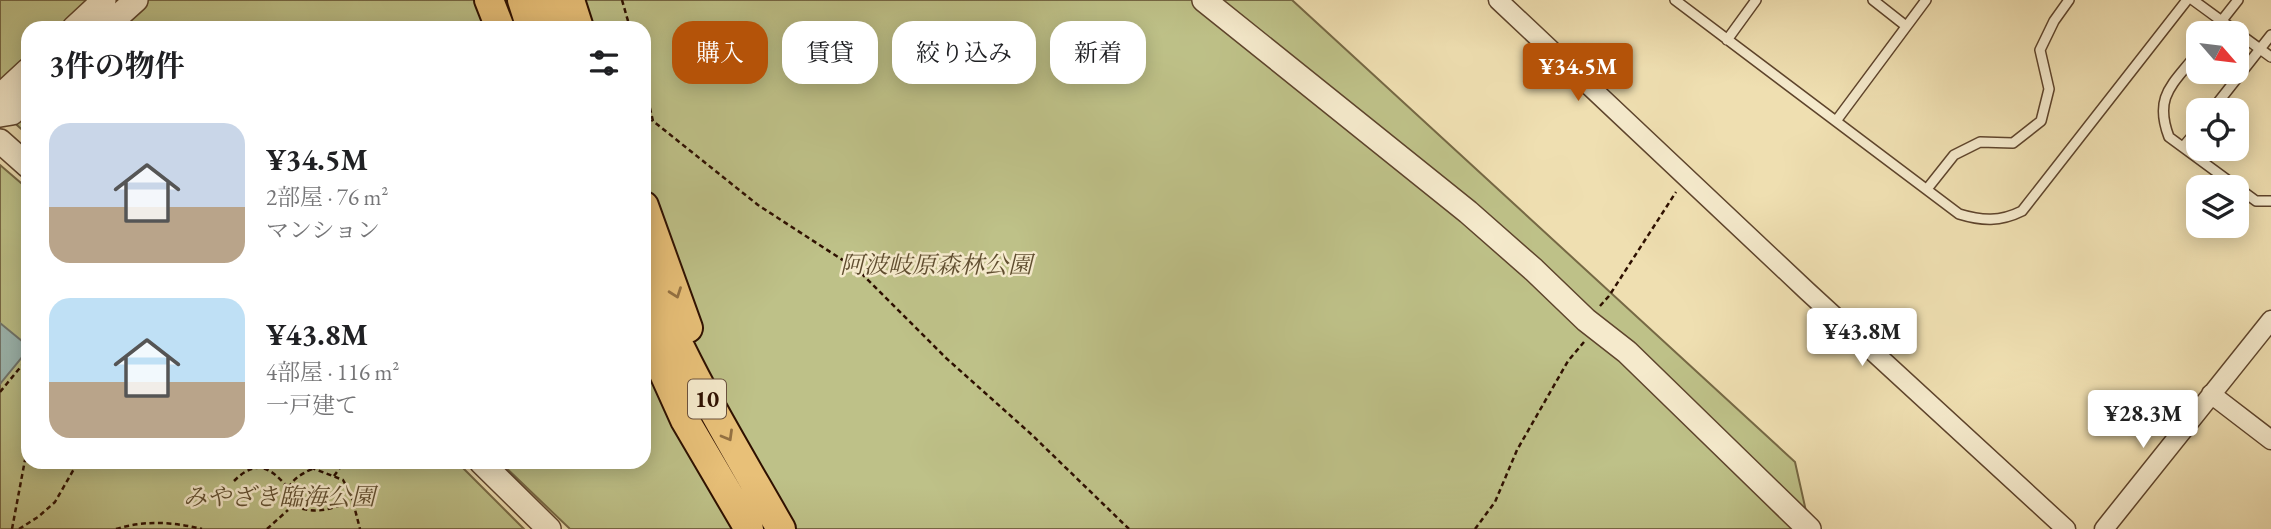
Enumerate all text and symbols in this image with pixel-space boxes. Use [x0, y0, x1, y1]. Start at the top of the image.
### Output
chip: 購入 [672, 21, 768, 84]
chip: 賃貸 [782, 21, 878, 84]
chip: 絞り込み [892, 21, 1036, 84]
chip: 新着 [1050, 21, 1146, 84]
north arrow [2186, 21, 2249, 84]
map controls [2186, 21, 2249, 238]
pin: ¥34.5M [1521, 43, 1635, 103]
icon: filters [585, 44, 623, 82]
text: 3件の物件 [49, 46, 185, 85]
text: ¥34.5M [1539, 51, 1617, 81]
button: locate [2186, 98, 2249, 161]
text: ¥34.5M [266, 140, 368, 179]
icon: home [105, 151, 189, 235]
button: layers [2186, 175, 2249, 238]
text: 2部屋 · 76 m² [266, 182, 388, 212]
text: マンション [266, 215, 380, 245]
park label: 阿波岐原森林公園 [840, 249, 1036, 280]
one-way arrow [668, 287, 682, 299]
pin: ¥43.8M [1805, 308, 1919, 368]
text: ¥43.8M [266, 315, 368, 354]
text: ¥43.8M [1823, 316, 1901, 346]
icon: home [105, 326, 189, 410]
text: 4部屋 · 116 m² [266, 357, 399, 387]
road number: 10 [688, 380, 726, 418]
text: 一戸建て [266, 390, 358, 420]
pin: ¥28.3M [2086, 391, 2200, 450]
text: ¥28.3M [2104, 398, 2182, 428]
one-way arrow [720, 429, 733, 441]
park label: みやざき臨海公園 [183, 481, 379, 512]

